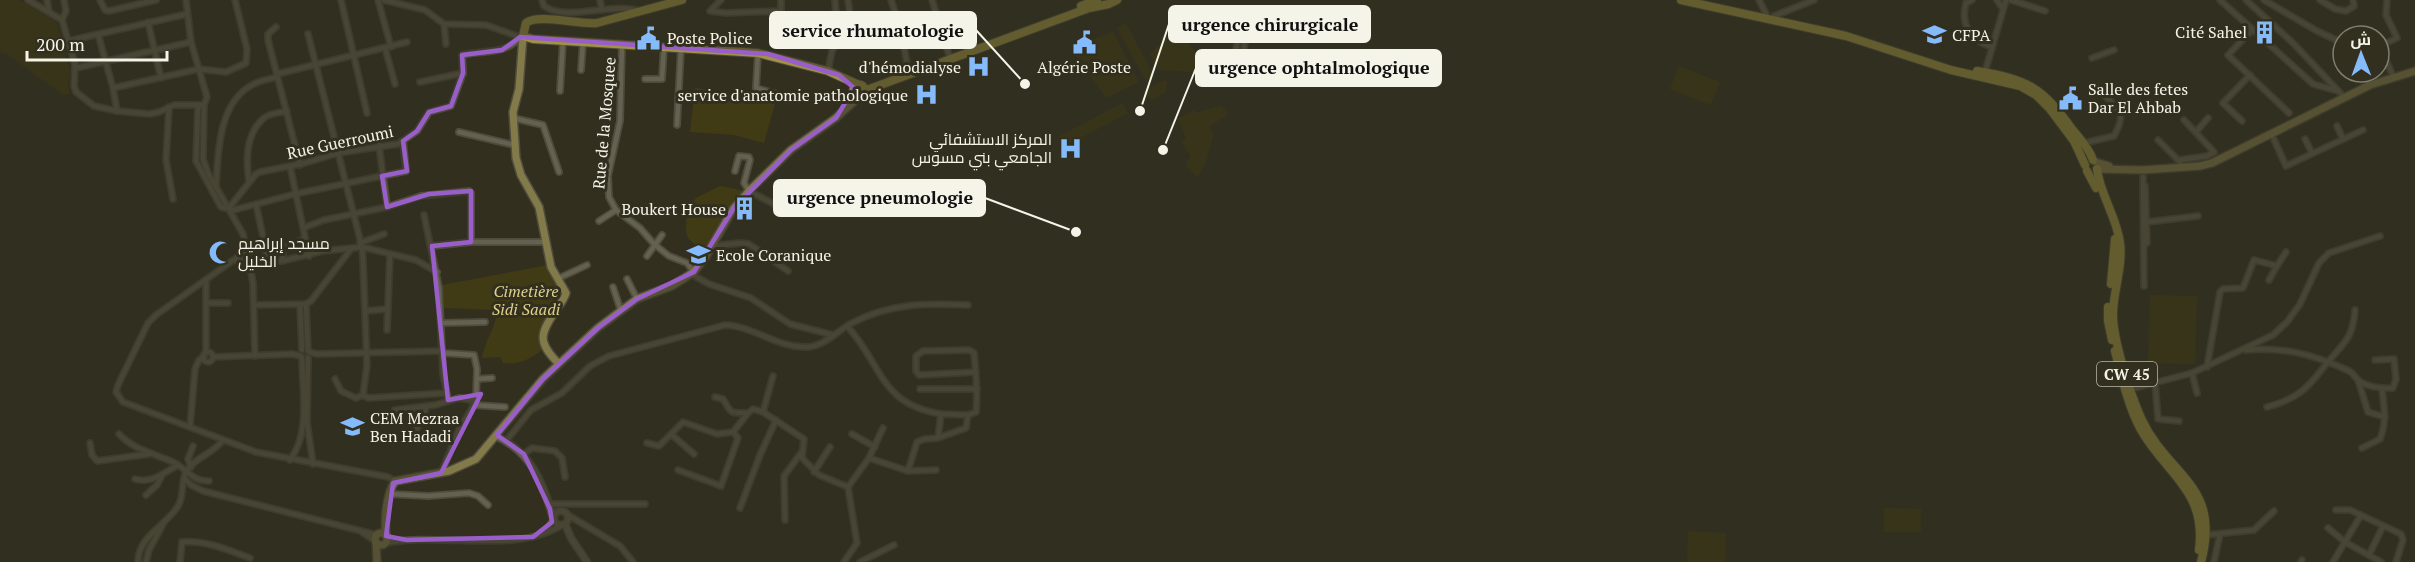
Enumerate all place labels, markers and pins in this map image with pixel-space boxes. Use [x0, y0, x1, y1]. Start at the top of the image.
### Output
callout: urgence chirurgicale [1169, 6, 1370, 42]
callout: service rhumatologie [770, 12, 976, 48]
building icon: Cité Sahel [2252, 19, 2278, 45]
place label: Cité Sahel [2175, 21, 2247, 43]
school or university icon: CFPA [1921, 22, 1947, 48]
place label: CFPA [1952, 24, 1990, 46]
public building icon: Poste Police [636, 25, 662, 51]
place label: Poste Police [667, 27, 752, 49]
public building icon: Algérie Poste [1071, 29, 1097, 55]
callout: urgence ophtalmologique [1196, 50, 1441, 86]
hospital icon: d'hémodialyse [966, 54, 992, 80]
place label: d'hémodialyse [859, 56, 961, 78]
place label: Algérie Poste [1037, 56, 1131, 78]
place label: Salle des fetes Dar El Ahbab [2088, 78, 2188, 118]
hospital icon: service d'anatomie pathologique [913, 82, 939, 108]
place label: service d'anatomie pathologique [677, 84, 908, 106]
public building icon: Salle des fetes Dar El Ahbab [2057, 85, 2083, 111]
place label: المركز الاستشفائي الجامعي بني مسوس [912, 128, 1052, 171]
hospital icon: المركز الاستشفائي الجامعي بني مسوس [1057, 135, 1083, 161]
callout: urgence pneumologie [774, 180, 985, 216]
building icon: Boukert House [731, 196, 757, 222]
place label: Boukert House [621, 198, 726, 220]
place label: مسجد إبراهيم الخليل [238, 232, 330, 272]
mosque icon: مسجد إبراهيم الخليل [207, 239, 233, 265]
school or university icon: Ecole Coranique [685, 242, 711, 268]
place label: Ecole Coranique [716, 244, 831, 266]
place label: CEM Mezraa Ben Hadadi [370, 407, 459, 447]
school or university icon: CEM Mezraa Ben Hadadi [339, 414, 365, 440]

